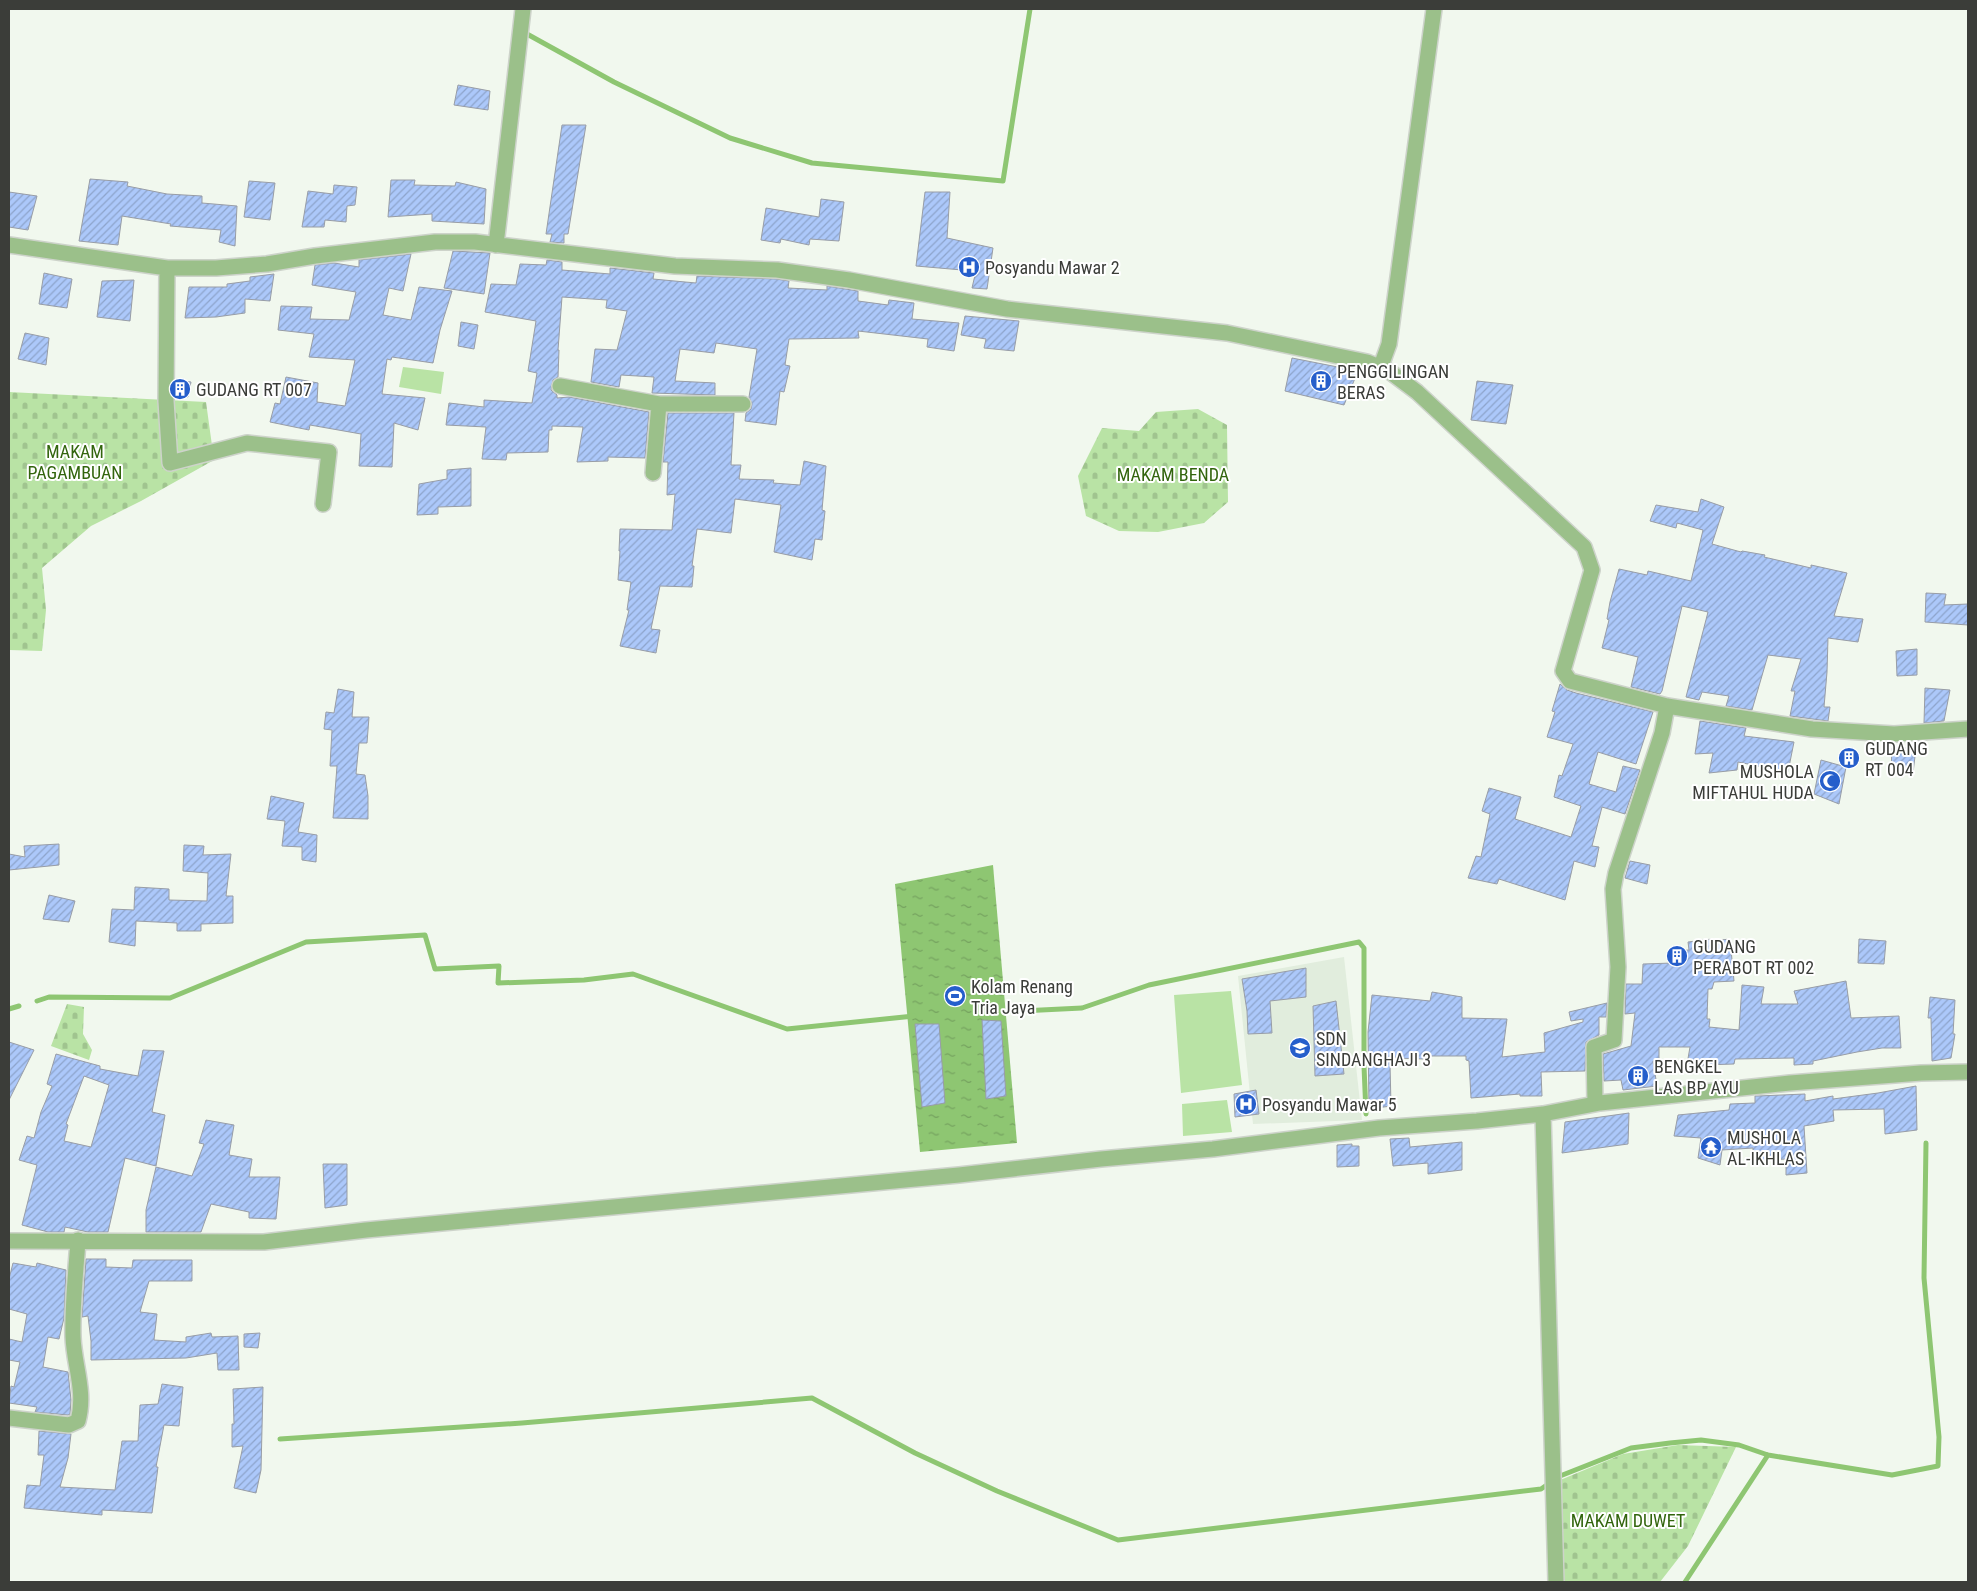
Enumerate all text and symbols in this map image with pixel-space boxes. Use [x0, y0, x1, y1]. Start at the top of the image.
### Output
hospital icon: Posyandu Mawar 2 [957, 255, 981, 279]
place label: Posyandu Mawar 2 [985, 257, 1120, 278]
place label: PENGGILINGAN BERAS [1337, 361, 1449, 403]
building icon: PENGGILINGAN BERAS [1309, 369, 1333, 393]
building icon: GUDANG RT 007 [168, 377, 192, 401]
place label: GUDANG RT 007 [196, 379, 312, 400]
park label: MAKAM PAGAMBUAN [28, 441, 122, 483]
park label: MAKAM BENDA [1117, 464, 1230, 485]
place label: GUDANG RT 004 [1865, 738, 1928, 780]
building icon: GUDANG RT 004 [1837, 746, 1861, 770]
place label: MUSHOLA MIFTAHUL HUDA [1692, 761, 1815, 803]
mosque icon: MUSHOLA MIFTAHUL HUDA [1818, 769, 1842, 793]
place label: GUDANG PERABOT RT 002 [1693, 936, 1814, 978]
building icon: GUDANG PERABOT RT 002 [1665, 944, 1689, 968]
place label: Kolam Renang Tria Jaya [971, 976, 1073, 1018]
sports icon: Kolam Renang Tria Jaya [943, 984, 967, 1008]
place label: SDN SINDANGHAJI 3 [1316, 1028, 1431, 1070]
school or university icon: SDN SINDANGHAJI 3 [1288, 1036, 1312, 1060]
place label: BENGKEL LAS BP AYU [1654, 1056, 1739, 1098]
building icon: BENGKEL LAS BP AYU [1626, 1064, 1650, 1088]
hospital icon: Posyandu Mawar 5 [1234, 1092, 1258, 1116]
place label: Posyandu Mawar 5 [1262, 1094, 1397, 1115]
place label: MUSHOLA AL-IKHLAS [1727, 1127, 1804, 1169]
temple icon: MUSHOLA AL-IKHLAS [1699, 1135, 1723, 1159]
park label: MAKAM DUWET [1571, 1510, 1685, 1531]

